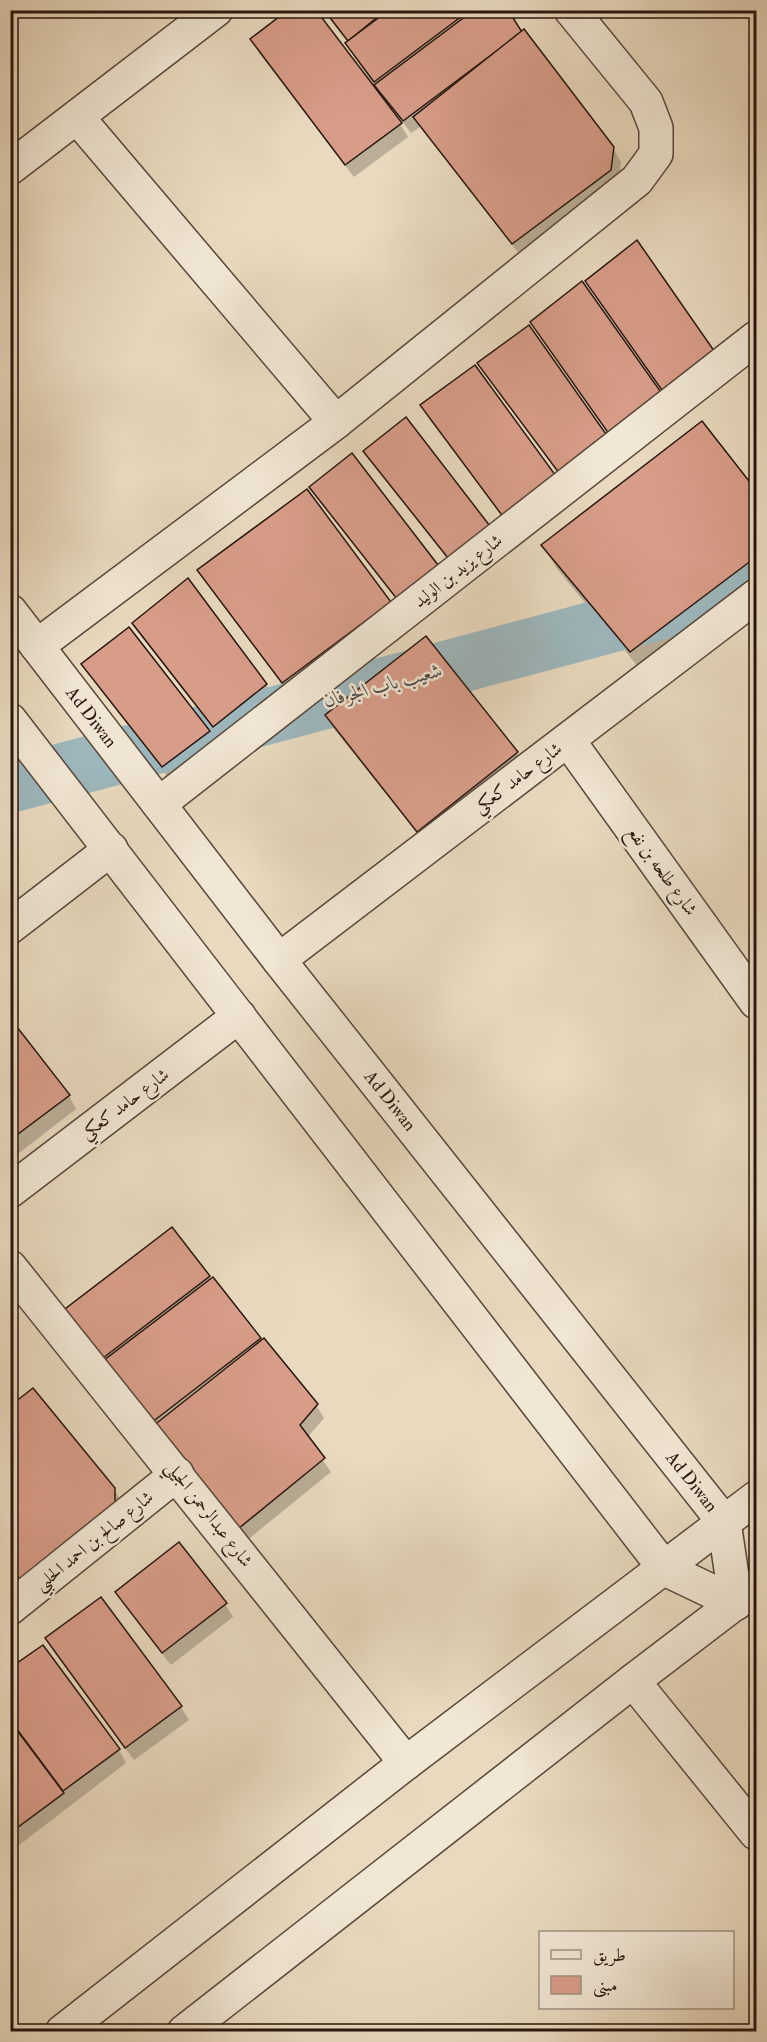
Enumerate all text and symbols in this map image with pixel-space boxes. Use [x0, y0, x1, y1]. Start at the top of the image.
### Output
street label: شارع يزيد بن الوليد [409, 529, 509, 615]
water label: شعيب باب الجرفان [321, 657, 446, 714]
street label: Ad Diwan [60, 681, 123, 752]
street label: شارع حامد كعكي [469, 737, 570, 823]
street label: شارع طلحه بن نفع [619, 822, 702, 923]
street label: شارع حامد كعكي [76, 1063, 177, 1149]
street label: Ad Diwan [359, 1065, 421, 1136]
street label: Ad Diwan [660, 1446, 723, 1517]
street label: شارع عبدالرحمن الجيلي [156, 1456, 258, 1575]
street label: شارع صالح بن احمد الحلبي [30, 1486, 161, 1600]
legend [539, 1931, 734, 2009]
text: طريق [593, 1944, 626, 1967]
text: مبنى [593, 1974, 618, 1998]

